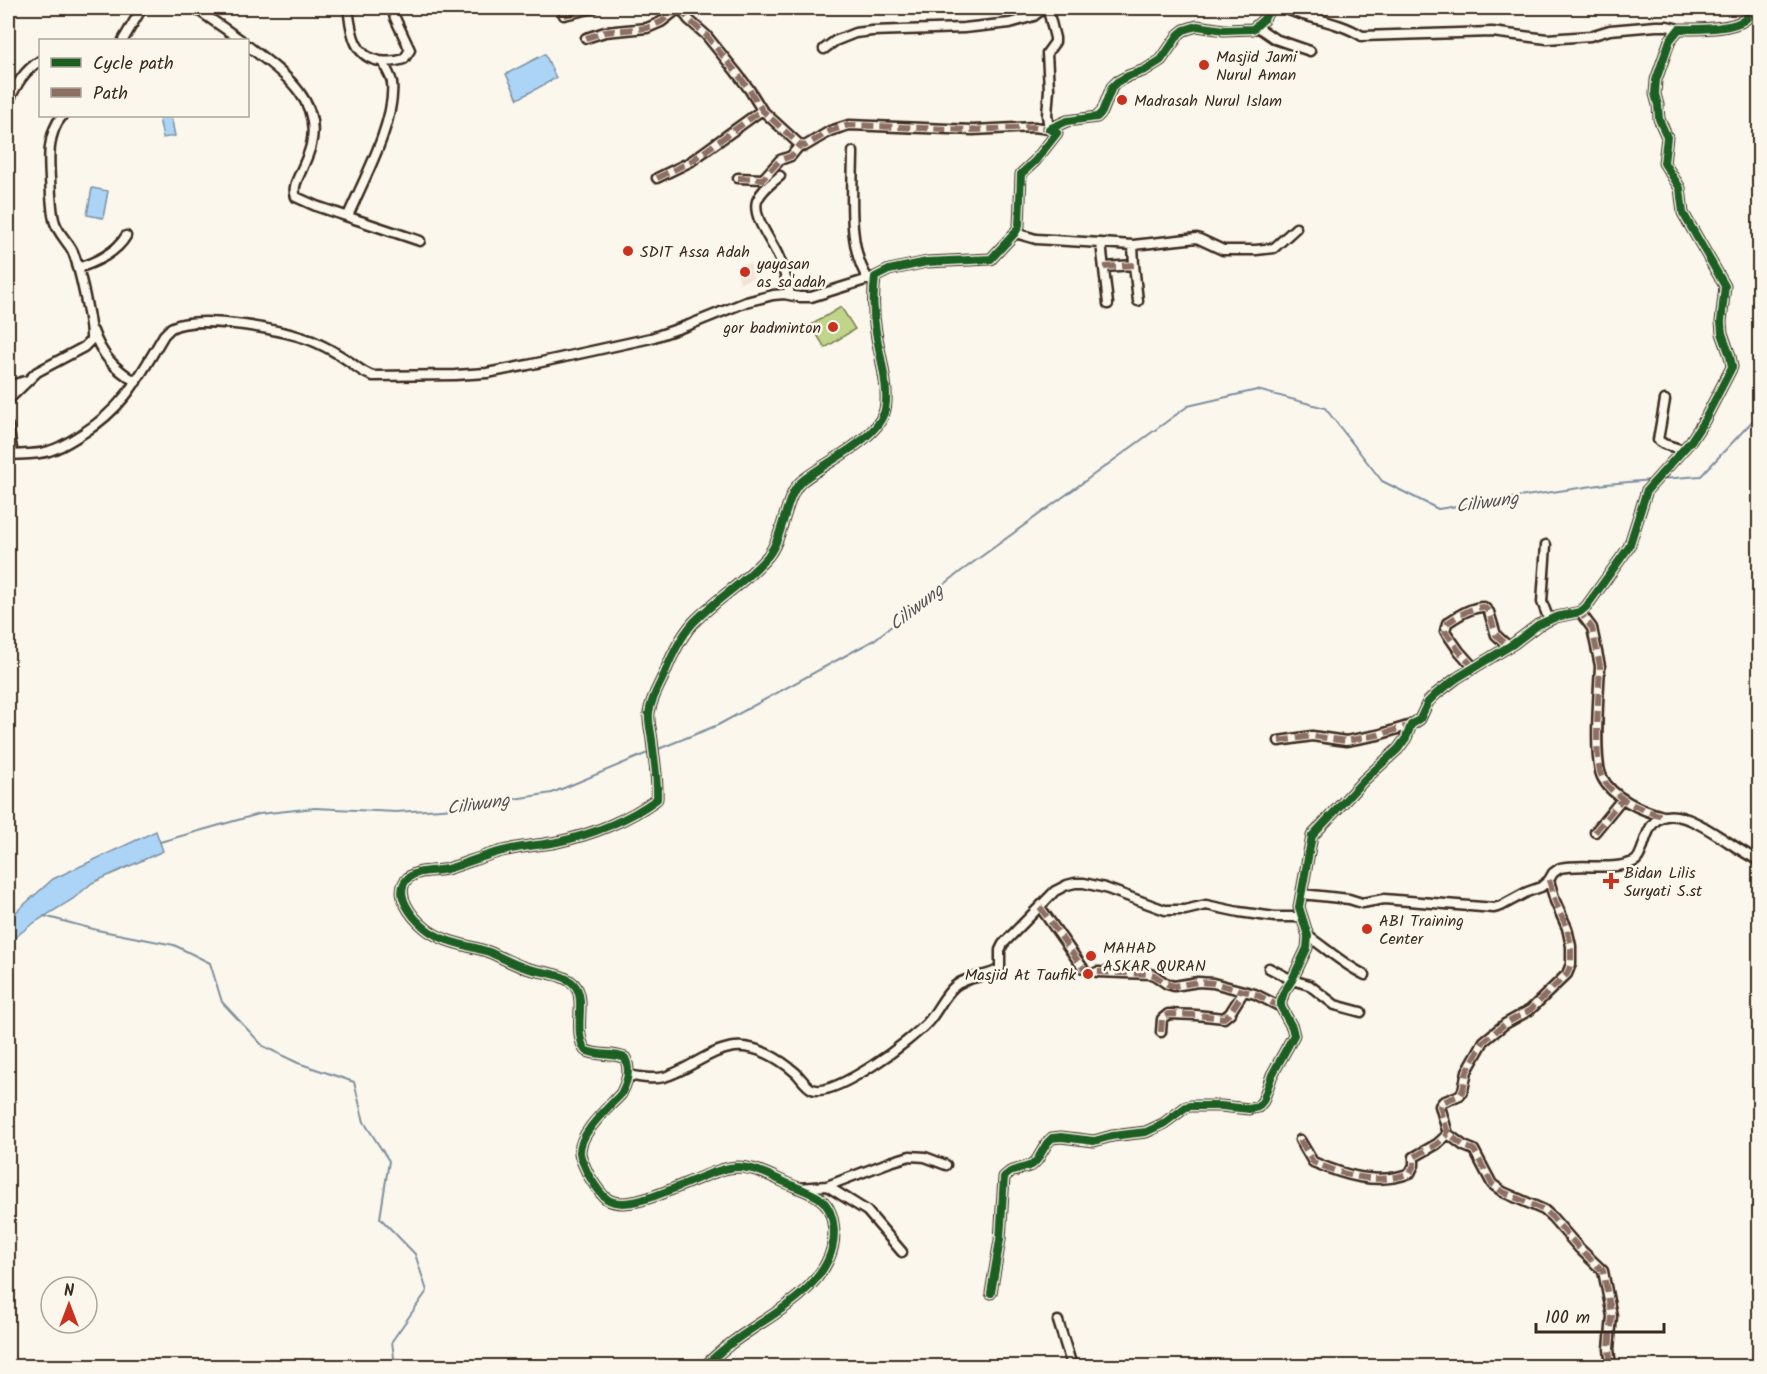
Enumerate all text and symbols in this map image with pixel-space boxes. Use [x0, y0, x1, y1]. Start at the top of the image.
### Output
legend [39, 39, 249, 117]
place label: Masjid Jami Nurul Aman [1216, 45, 1298, 88]
text: Cycle path [93, 50, 174, 79]
marker: Masjid Jami Nurul Aman [1197, 58, 1211, 72]
text: Path [93, 80, 128, 109]
place label: Madrasah Nurul Islam [1134, 89, 1282, 114]
marker: Madrasah Nurul Islam [1115, 93, 1129, 107]
place label: SDIT Assa Adah [640, 240, 750, 265]
marker: SDIT Assa Adah [621, 244, 635, 258]
place label: yayasan as sa'adah [756, 252, 826, 295]
marker: yayasan as sa'adah [738, 265, 752, 279]
place label: gor badminton [723, 316, 821, 341]
marker: gor badminton [826, 320, 840, 334]
water label: Ciliwung [1454, 485, 1522, 522]
water label: Ciliwung [883, 577, 952, 639]
water label: Ciliwung [445, 787, 513, 824]
place label: Bidan Lilis Suryati S.st [1624, 861, 1703, 904]
marker: Bidan Lilis Suryati S.st [1602, 872, 1620, 890]
place label: ABI Training Center [1379, 909, 1464, 952]
marker: ABI Training Center [1360, 922, 1374, 936]
place label: MAHAD ASKAR QURAN [1103, 936, 1206, 979]
marker: MAHAD ASKAR QURAN [1084, 949, 1098, 963]
place label: Masjid At Taufik [965, 963, 1076, 988]
marker: Masjid At Taufik [1081, 967, 1095, 981]
north arrow [39, 1275, 99, 1335]
text: N [64, 1279, 74, 1304]
scale bar [1536, 1296, 1664, 1334]
text: 100 m [1545, 1304, 1590, 1333]

